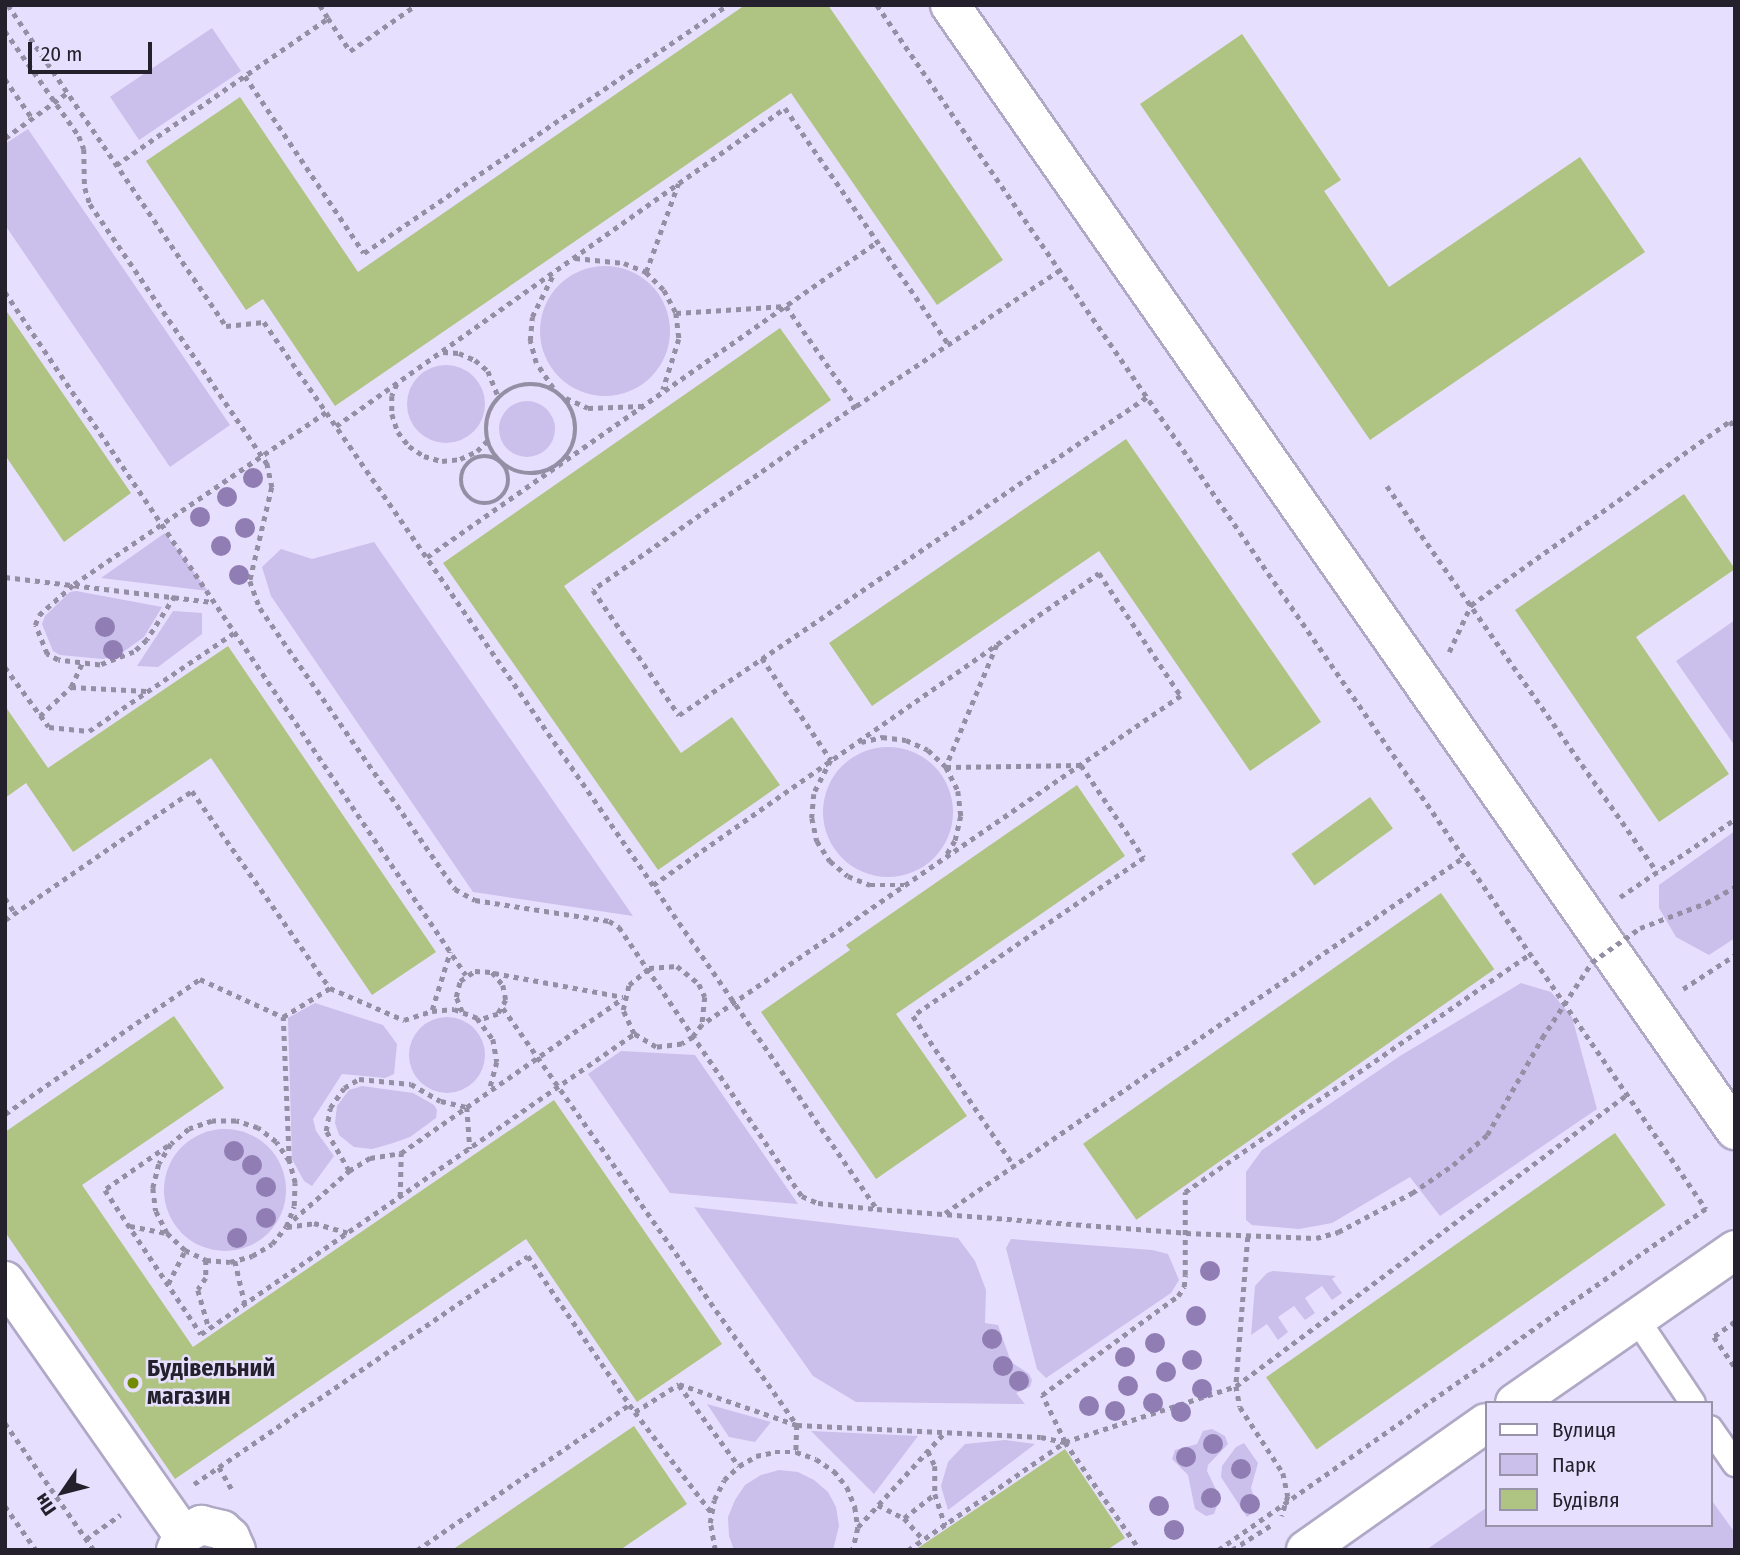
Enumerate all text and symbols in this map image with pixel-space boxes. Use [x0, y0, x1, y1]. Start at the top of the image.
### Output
scale bar [32, 28, 156, 72]
text: 20 m [41, 41, 82, 67]
place label: Будівельний магазин [147, 1355, 275, 1411]
marker: Будівельний магазин [125, 1375, 141, 1391]
legend [1484, 1401, 1712, 1527]
text: Вулиця [1552, 1417, 1616, 1443]
text: Парк [1552, 1452, 1596, 1478]
north arrow [28, 1457, 98, 1527]
text: Будівля [1552, 1487, 1620, 1513]
text: Пн [30, 1489, 61, 1520]

